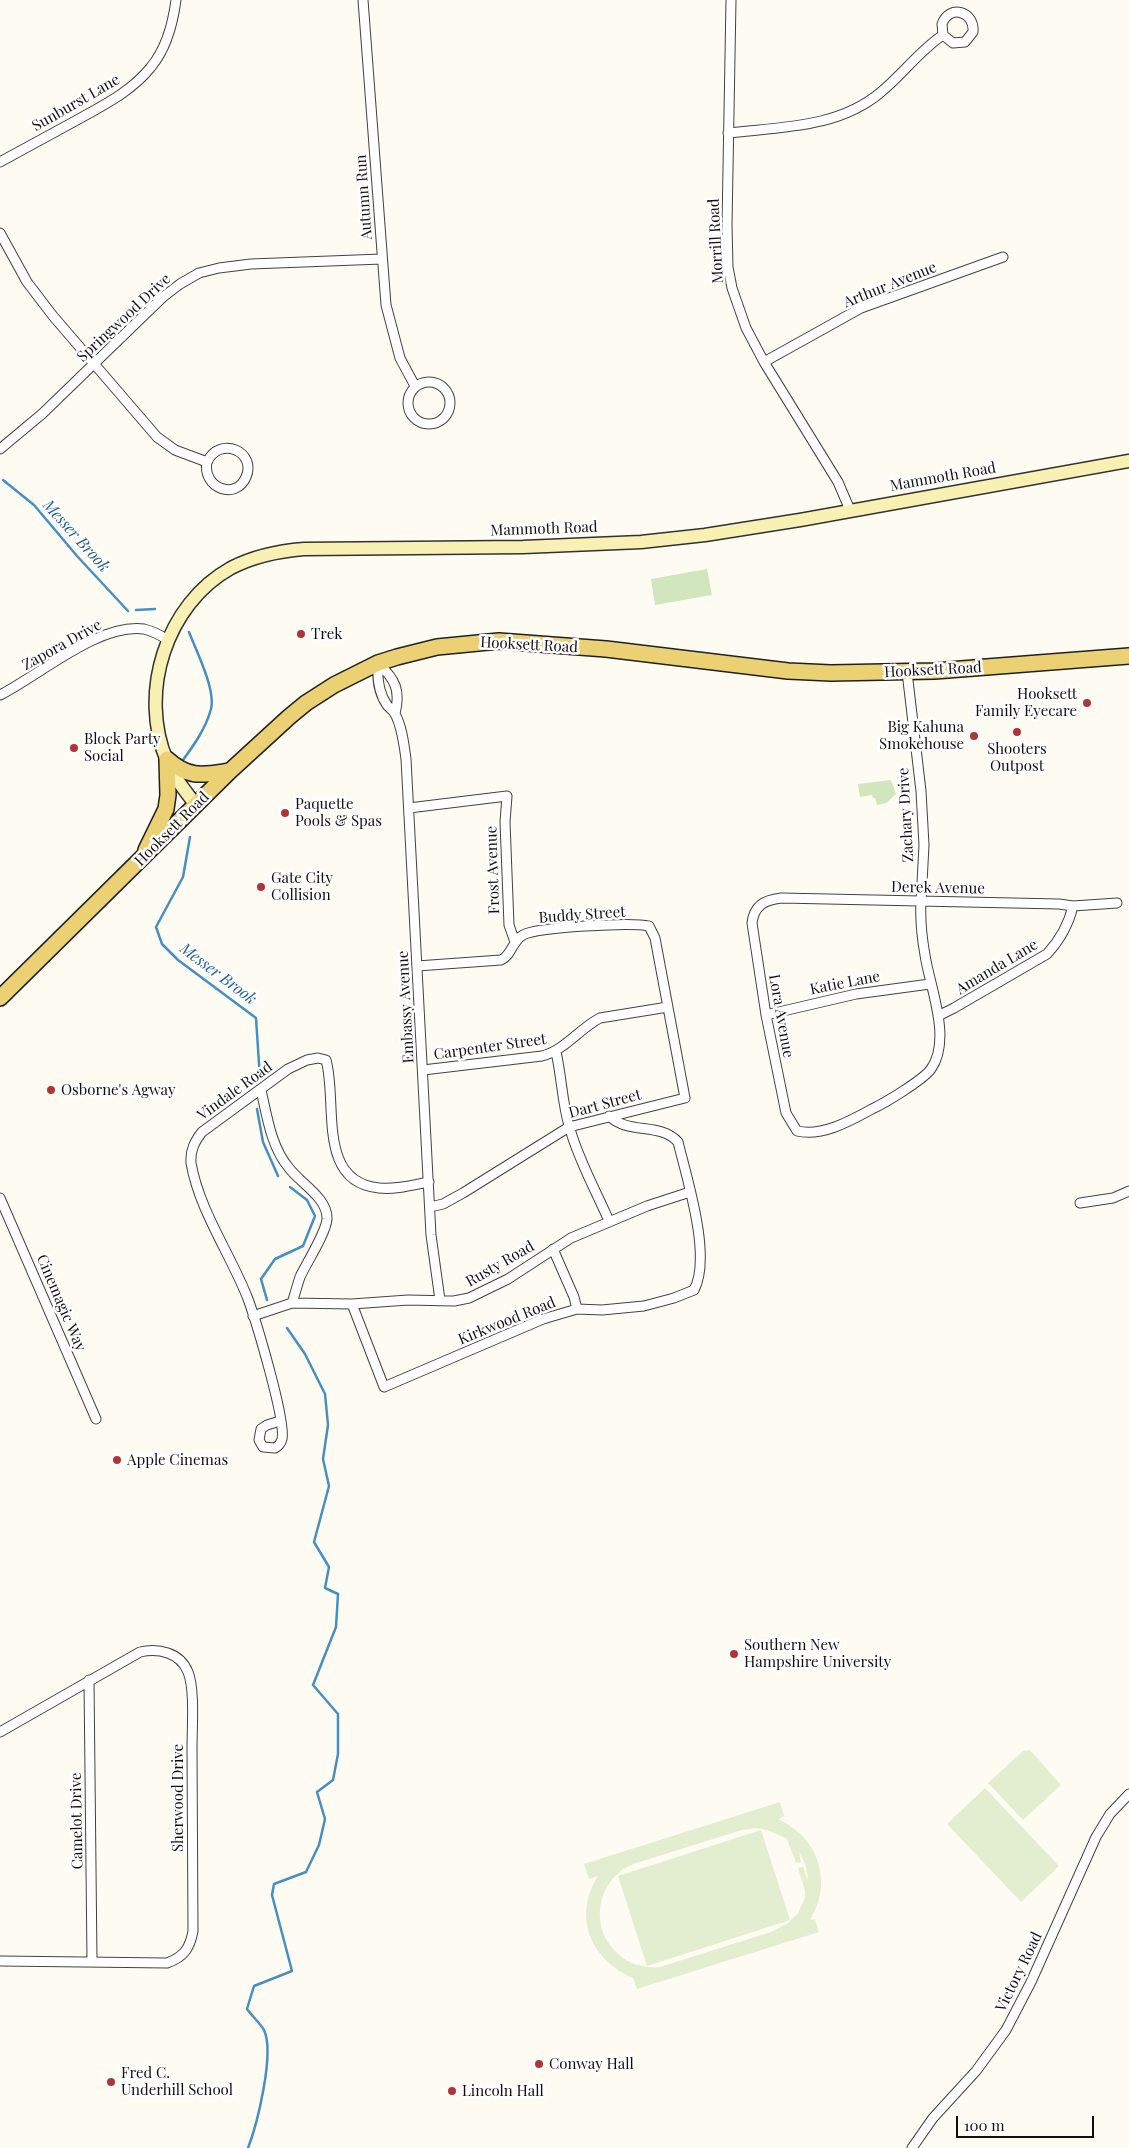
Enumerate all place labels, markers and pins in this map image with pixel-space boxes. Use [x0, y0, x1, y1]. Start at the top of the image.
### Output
place label: Trek [311, 625, 343, 643]
marker: Trek [295, 628, 307, 640]
place label: Hooksett Family Eyecare [975, 685, 1077, 720]
marker: Hooksett Family Eyecare [1081, 697, 1093, 709]
place label: Big Kahuna Smokehouse [879, 718, 964, 753]
marker: Shooters Outpost [1011, 726, 1023, 738]
place label: Block Party Social [84, 730, 161, 765]
marker: Big Kahuna Smokehouse [968, 730, 980, 742]
place label: Shooters Outpost [987, 740, 1047, 775]
marker: Block Party Social [68, 742, 80, 754]
place label: Paquette Pools & Spas [295, 795, 382, 830]
marker: Paquette Pools & Spas [279, 807, 291, 819]
place label: Gate City Collision [271, 869, 333, 904]
marker: Gate City Collision [255, 881, 267, 893]
place label: Osborne's Agway [61, 1081, 175, 1099]
marker: Osborne's Agway [45, 1084, 57, 1096]
place label: Apple Cinemas [127, 1451, 228, 1469]
marker: Apple Cinemas [111, 1454, 123, 1466]
place label: Southern New Hampshire University [744, 1636, 891, 1671]
marker: Southern New Hampshire University [728, 1648, 740, 1660]
place label: Conway Hall [549, 2055, 634, 2073]
marker: Conway Hall [533, 2058, 545, 2070]
place label: Fred C. Underhill School [121, 2064, 233, 2099]
marker: Fred C. Underhill School [105, 2076, 117, 2088]
place label: Lincoln Hall [462, 2082, 544, 2100]
marker: Lincoln Hall [446, 2085, 458, 2097]

